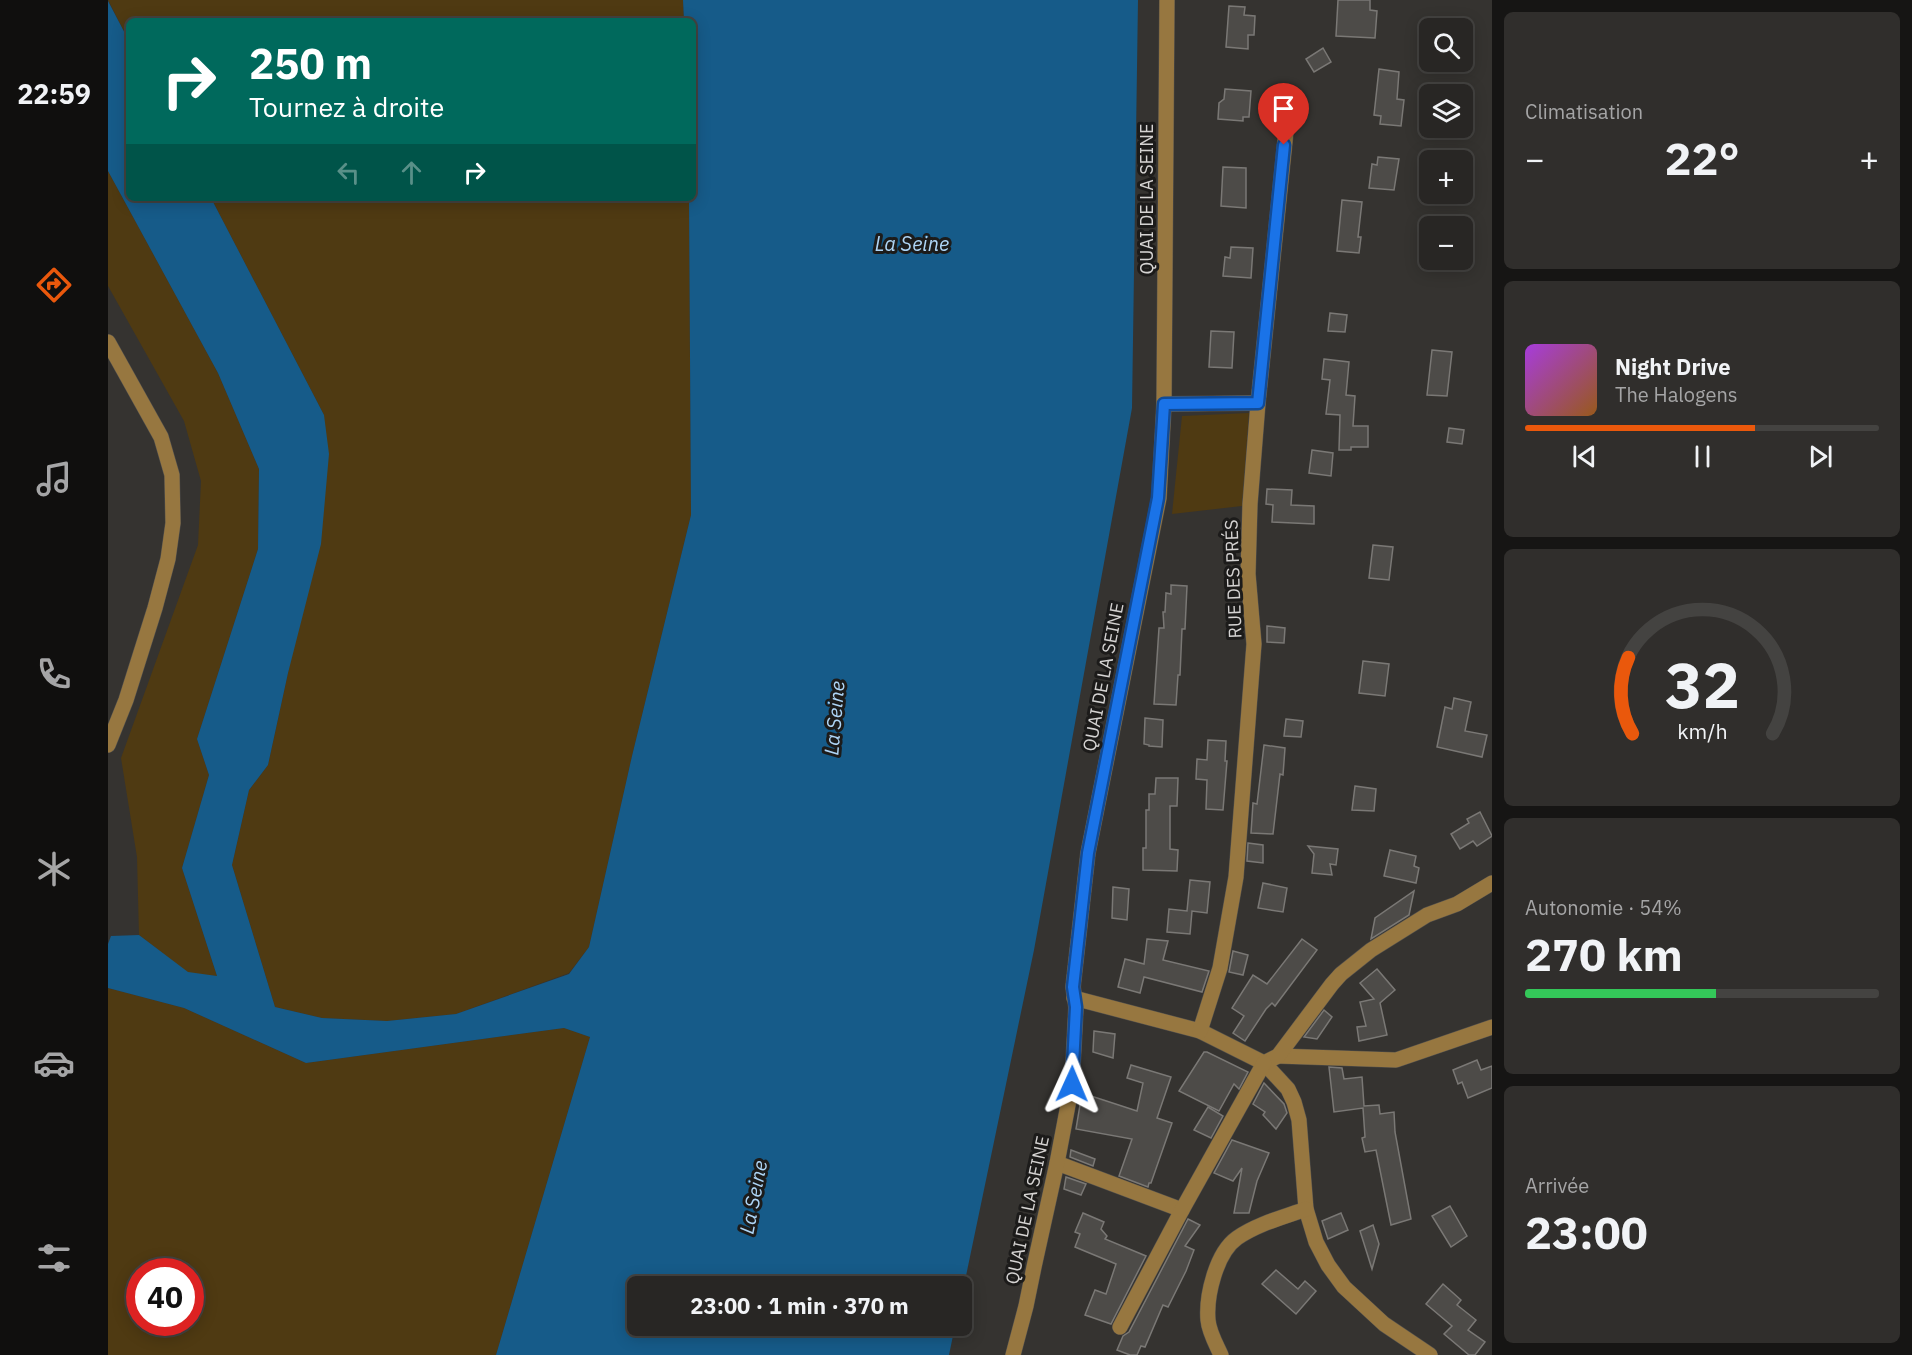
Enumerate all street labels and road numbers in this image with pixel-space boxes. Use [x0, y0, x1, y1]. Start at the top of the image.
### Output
street label: QUAI DE LA SEINE [1135, 123, 1158, 275]
street label: RUE DES PRÉS [1219, 519, 1247, 639]
street label: QUAI DE LA SEINE [1077, 601, 1129, 753]
street label: QUAI DE LA SEINE [1000, 1134, 1054, 1286]

